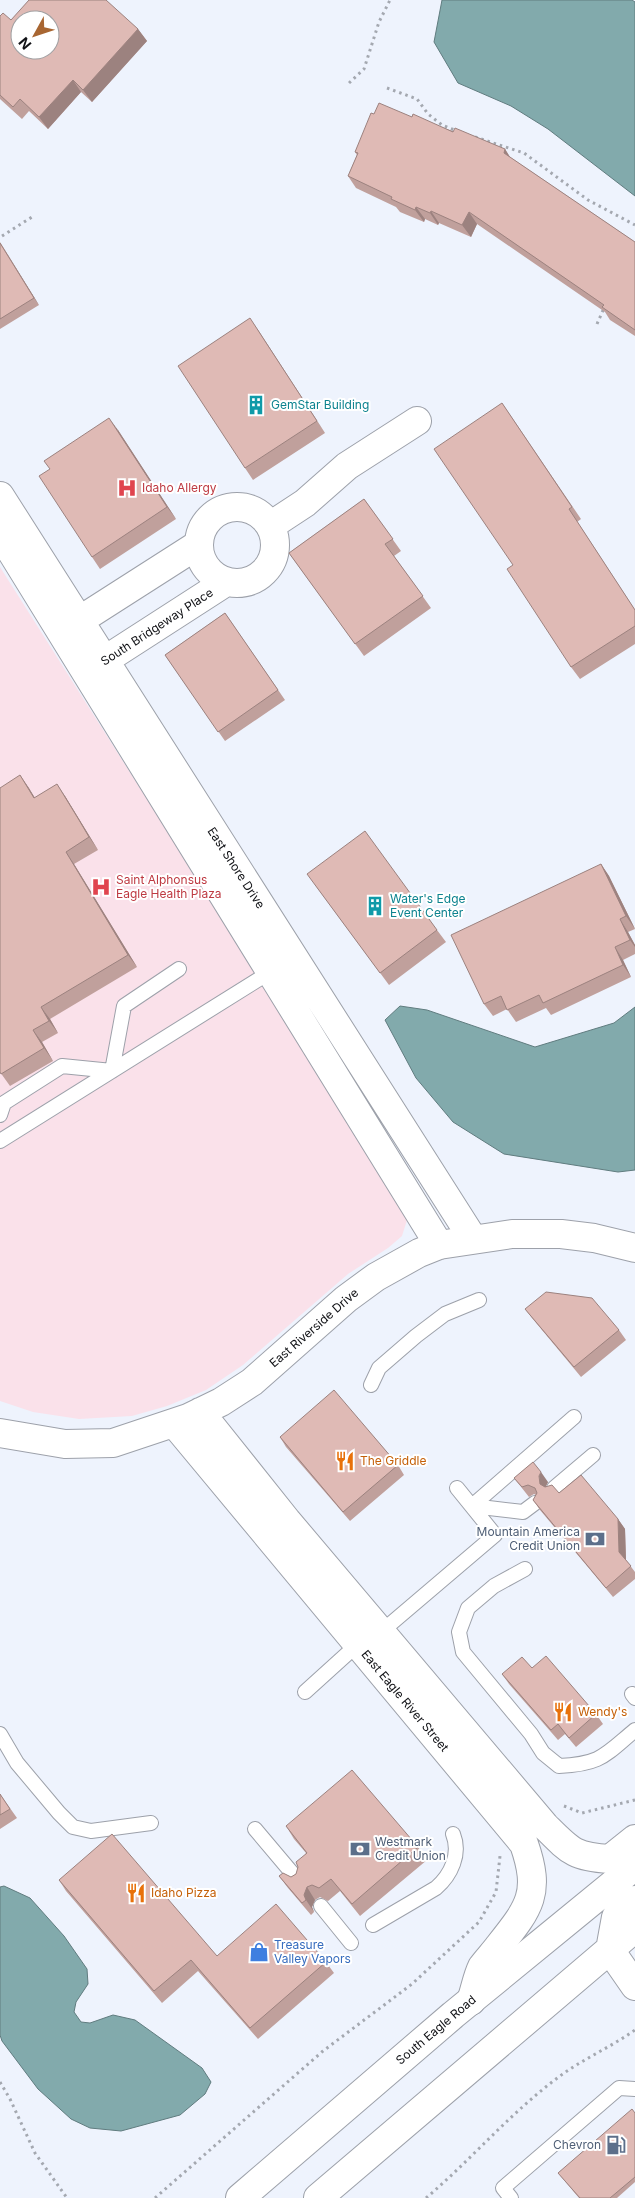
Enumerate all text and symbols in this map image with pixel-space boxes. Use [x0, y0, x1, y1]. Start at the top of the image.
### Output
north arrow [10, 10, 60, 60]
text: N [15, 34, 35, 53]
building icon: GemStar Building [245, 394, 267, 416]
place label: GemStar Building [271, 397, 369, 412]
hospital icon: Idaho Allergy [116, 477, 138, 499]
place label: Idaho Allergy [142, 480, 217, 495]
street label: South Bridgeway Place [98, 585, 216, 669]
street label: East Shore Drive [205, 824, 268, 911]
place label: Saint Alphonsus Eagle Health Plaza [116, 872, 222, 901]
hospital icon: Saint Alphonsus Eagle Health Plaza [90, 876, 112, 898]
place label: Water's Edge Event Center [390, 891, 466, 920]
building icon: Water's Edge Event Center [364, 895, 386, 917]
street label: East Riverside Drive [266, 1285, 361, 1370]
restaurant icon: The Griddle [334, 1450, 356, 1472]
place label: The Griddle [360, 1453, 426, 1468]
place label: Mountain America Credit Union [477, 1524, 580, 1553]
bank icon: Mountain America Credit Union [584, 1528, 606, 1550]
street label: East Eagle River Street [358, 1647, 452, 1755]
restaurant icon: Wendy's [552, 1701, 574, 1723]
place label: Wendy's [578, 1704, 627, 1719]
place label: Westmark Credit Union [375, 1834, 446, 1863]
bank icon: Westmark Credit Union [349, 1838, 371, 1860]
restaurant icon: Idaho Pizza [125, 1882, 147, 1904]
place label: Idaho Pizza [151, 1885, 217, 1900]
place label: Treasure Valley Vapors [274, 1937, 351, 1966]
shop icon: Treasure Valley Vapors [248, 1941, 270, 1963]
street label: South Eagle Road [393, 1992, 479, 2067]
fuel station icon: Chevron [605, 2134, 627, 2156]
place label: Chevron [553, 2137, 601, 2152]

